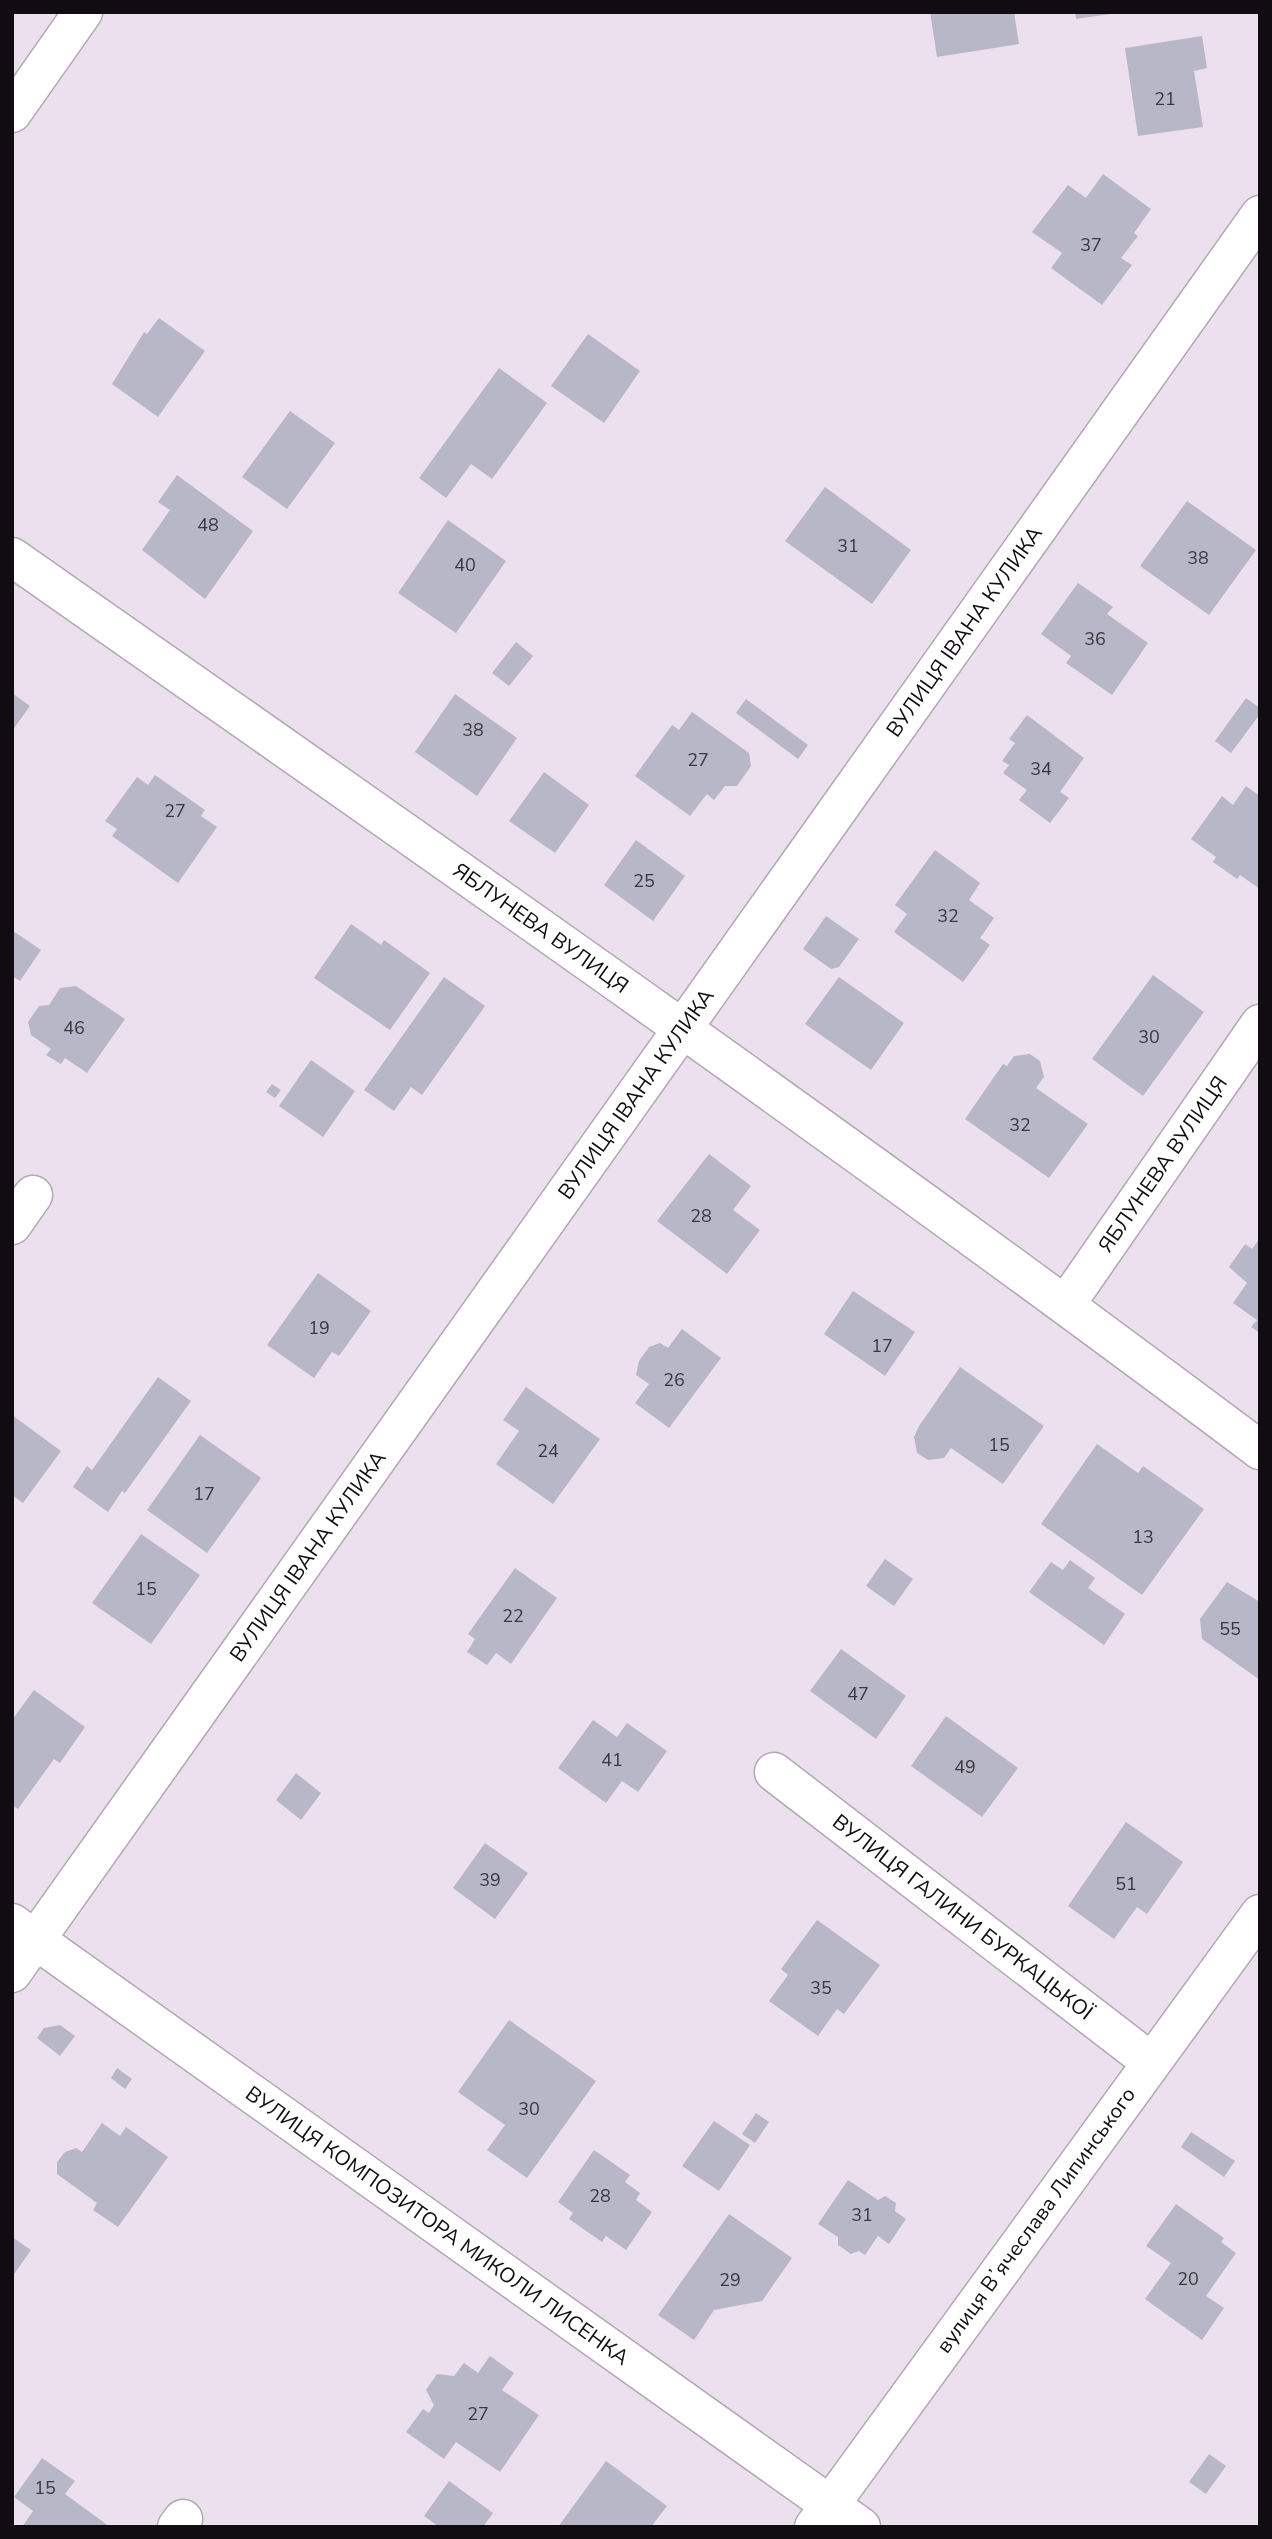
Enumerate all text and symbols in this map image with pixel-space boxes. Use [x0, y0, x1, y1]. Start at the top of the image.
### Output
house number: 21 [1154, 87, 1176, 111]
house number: 37 [1080, 233, 1102, 257]
house number: 48 [197, 513, 219, 537]
street label: ВУЛИЦЯ ІВАНА КУЛИКА [880, 521, 1049, 743]
house number: 31 [837, 534, 859, 558]
house number: 38 [1187, 546, 1209, 570]
house number: 40 [454, 553, 476, 577]
house number: 36 [1084, 627, 1106, 651]
house number: 38 [462, 718, 484, 742]
house number: 27 [687, 748, 709, 772]
house number: 34 [1030, 757, 1052, 781]
house number: 27 [164, 799, 186, 823]
street label: ЯБЛУНЕВА ВУЛИЦЯ [447, 856, 634, 1000]
house number: 25 [633, 869, 655, 893]
house number: 32 [937, 904, 959, 928]
street label: ВУЛИЦЯ ІВАНА КУЛИКА [552, 983, 720, 1205]
house number: 46 [63, 1016, 85, 1040]
house number: 30 [1138, 1025, 1160, 1049]
street label: ЯБЛУНЕВА ВУЛИЦЯ [1092, 1070, 1234, 1258]
house number: 32 [1009, 1113, 1031, 1137]
house number: 28 [690, 1204, 712, 1228]
house number: 19 [308, 1316, 330, 1340]
house number: 17 [871, 1334, 893, 1358]
house number: 26 [663, 1368, 685, 1392]
house number: 15 [988, 1433, 1010, 1457]
house number: 24 [537, 1439, 559, 1463]
street label: ВУЛИЦЯ ІВАНА КУЛИКА [223, 1445, 392, 1667]
house number: 17 [193, 1482, 215, 1506]
house number: 13 [1132, 1525, 1154, 1549]
house number: 15 [135, 1577, 157, 1601]
house number: 22 [502, 1604, 524, 1628]
house number: 55 [1219, 1617, 1241, 1641]
house number: 47 [847, 1682, 869, 1706]
house number: 41 [601, 1748, 623, 1772]
house number: 49 [954, 1755, 976, 1779]
street label: ВУЛИЦЯ ГАЛИНИ БУРКАЦЬКОЇ [827, 1808, 1099, 2027]
house number: 39 [479, 1868, 501, 1892]
house number: 51 [1115, 1872, 1137, 1896]
house number: 35 [810, 1976, 832, 2000]
street label: ВУЛИЦЯ КОМПОЗИТОРА МИКОЛИ ЛИСЕНКА [240, 2080, 635, 2372]
street label: вулиця Вʼячеслава Липинського [930, 2081, 1142, 2359]
house number: 30 [518, 2097, 540, 2121]
house number: 28 [589, 2184, 611, 2208]
house number: 31 [851, 2203, 873, 2227]
house number: 20 [1177, 2267, 1199, 2291]
house number: 29 [719, 2268, 741, 2292]
house number: 27 [467, 2402, 489, 2426]
house number: 15 [34, 2476, 56, 2500]

